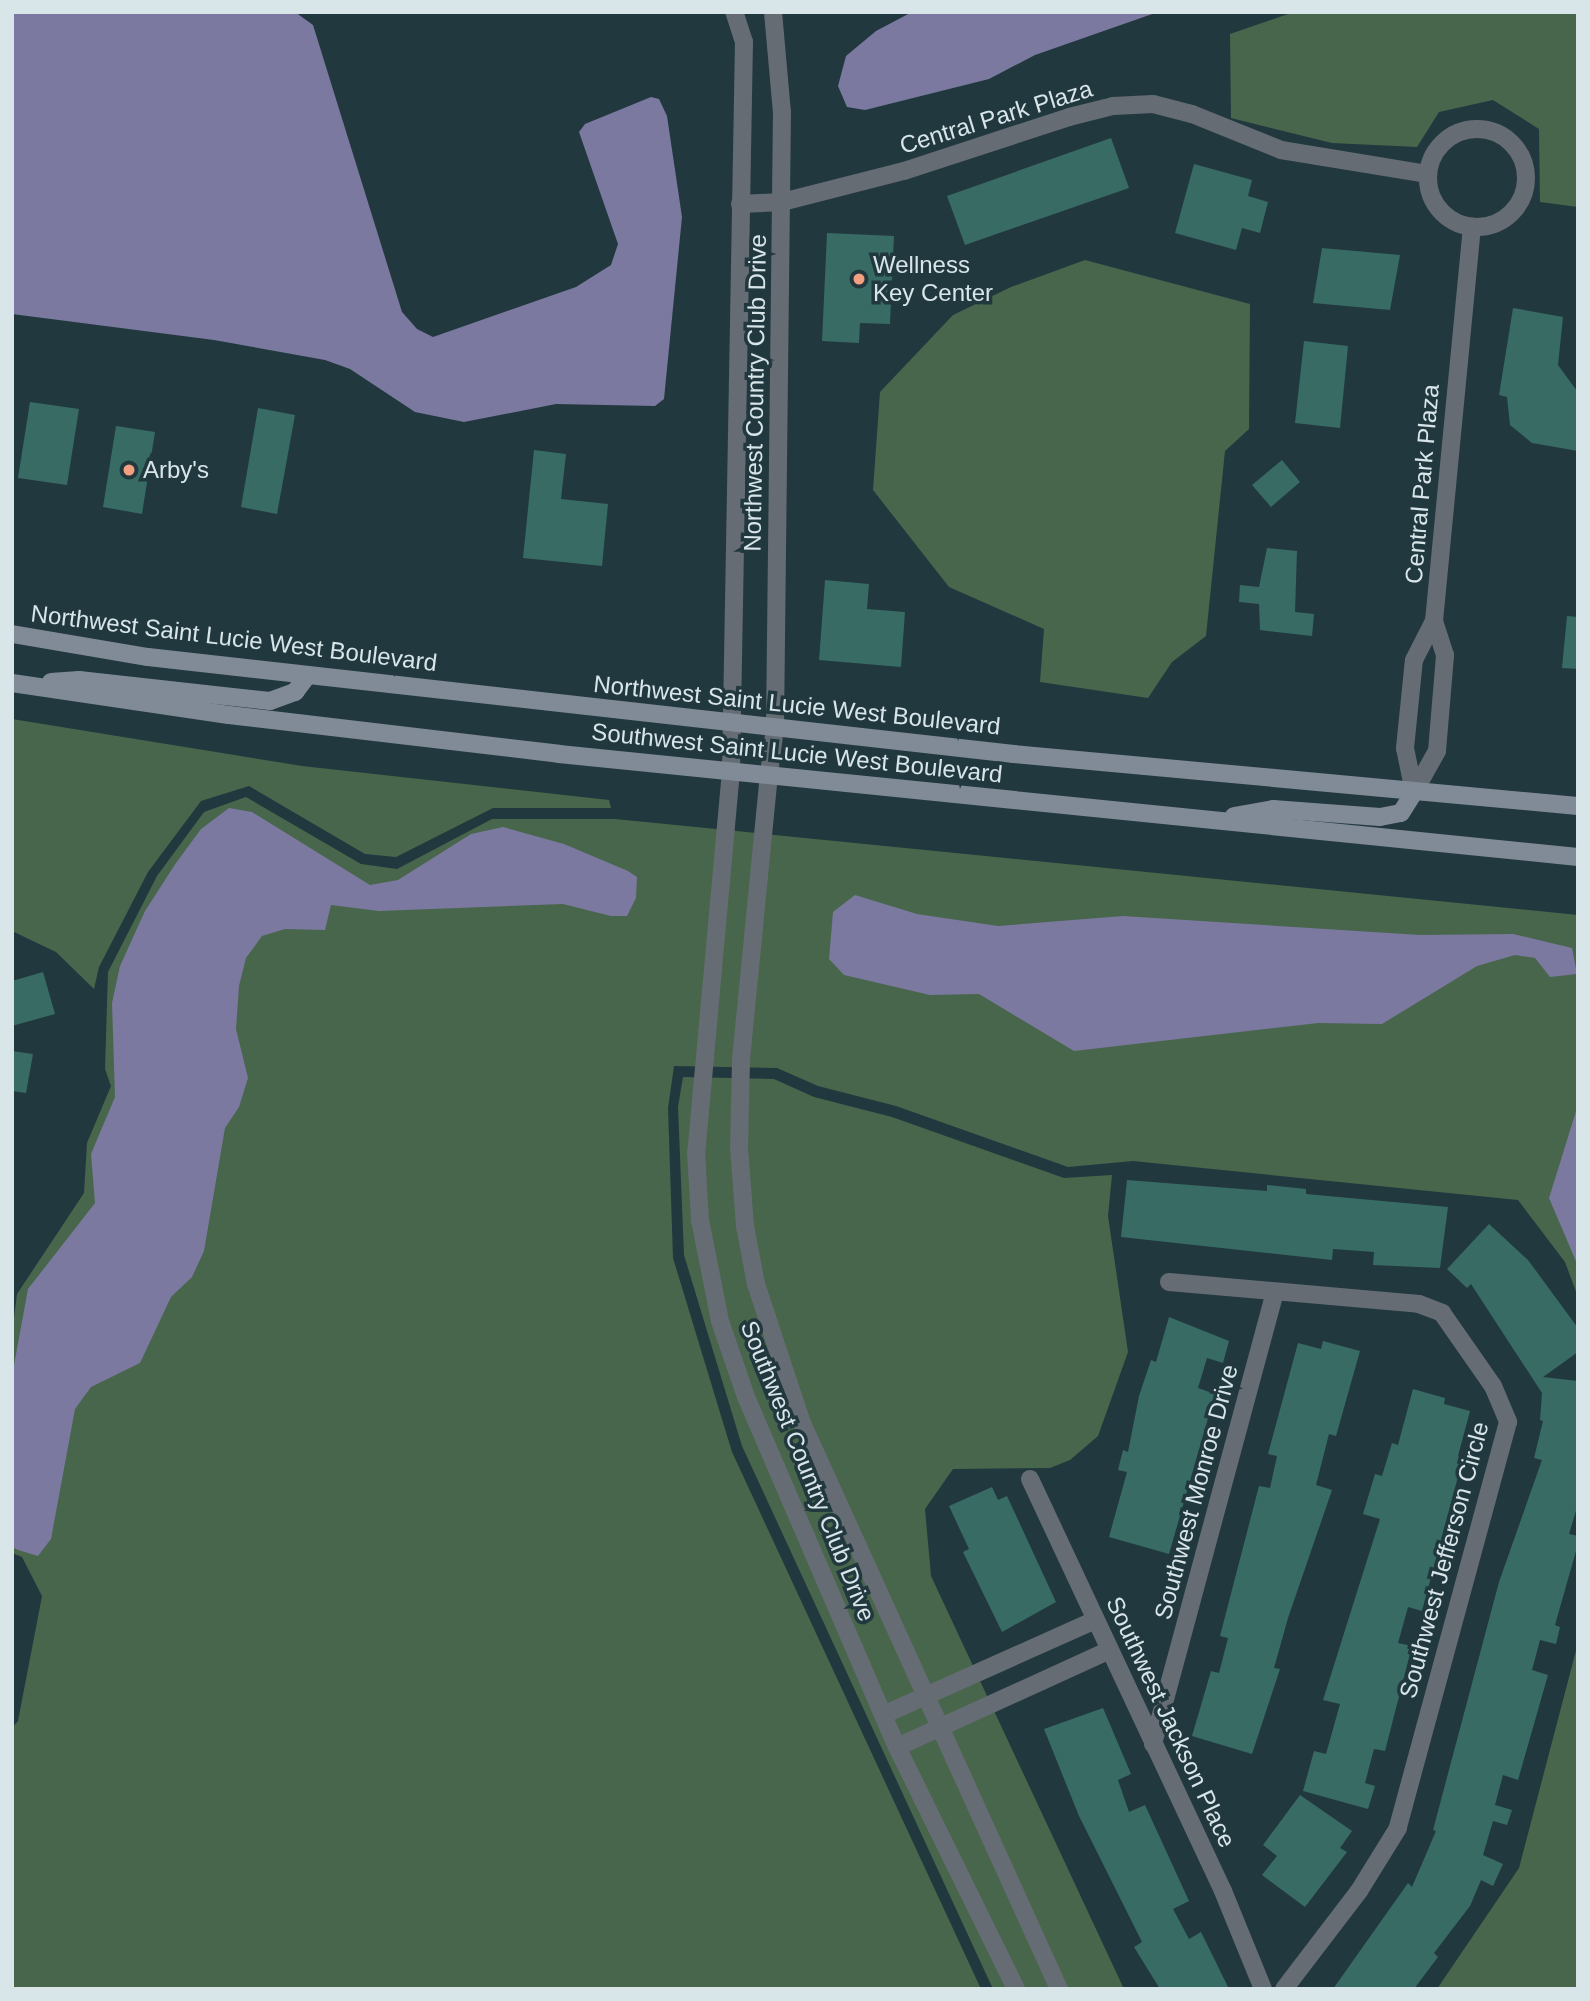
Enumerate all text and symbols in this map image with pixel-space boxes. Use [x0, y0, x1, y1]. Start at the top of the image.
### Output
street label: Central Park Plaza [896, 74, 1096, 160]
street label: Northwest Country Club Drive [738, 234, 772, 552]
place label: Wellness Key Center [873, 251, 993, 307]
marker: Wellness Key Center [851, 271, 867, 287]
street label: Central Park Plaza [1399, 383, 1445, 585]
place label: Arby's [143, 456, 209, 484]
marker: Arby's [121, 462, 137, 478]
street label: Northwest Saint Lucie West Boulevard [29, 599, 439, 677]
street label: Northwest Saint Lucie West Boulevard [592, 669, 1002, 741]
street label: Southwest Saint Lucie West Boulevard [590, 717, 1004, 789]
street label: Southwest Country Club Drive [734, 1317, 882, 1625]
street label: Southwest Monroe Drive [1148, 1361, 1244, 1623]
street label: Southwest Jefferson Circle [1393, 1419, 1495, 1701]
street label: Southwest Jackson Place [1100, 1592, 1242, 1852]

